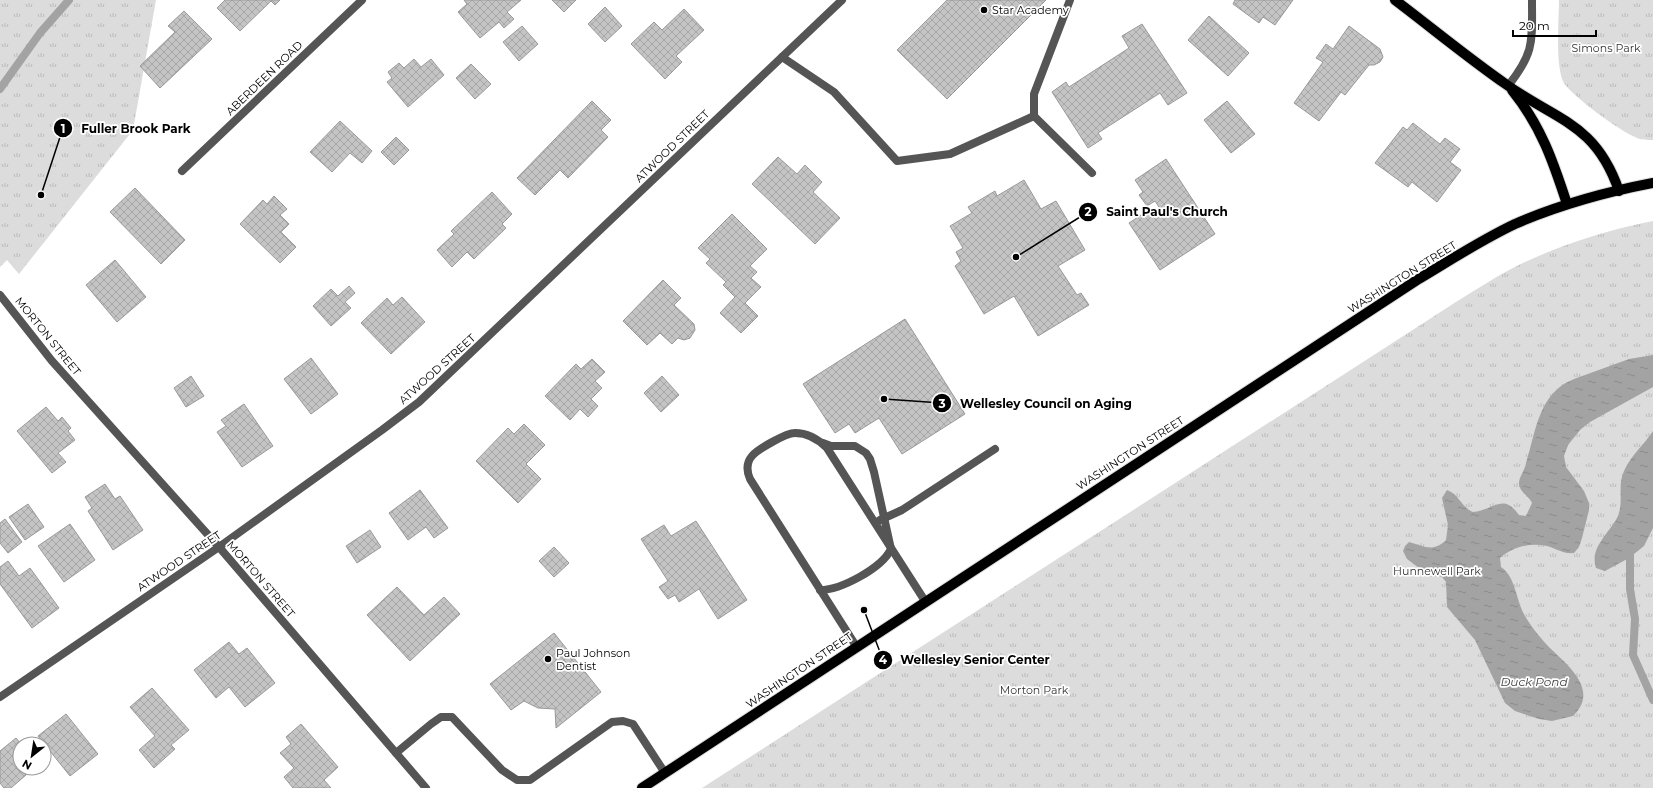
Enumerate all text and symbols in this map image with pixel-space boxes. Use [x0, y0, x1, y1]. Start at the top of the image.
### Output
place label: Star Academy [992, 3, 1069, 17]
marker: Star Academy [979, 5, 989, 15]
scale bar [1513, 12, 1596, 38]
text: 20 m [1519, 18, 1550, 33]
street label: ABERDEEN ROAD [223, 38, 305, 118]
park label: Simons Park [1571, 41, 1641, 55]
street label: ATWOOD STREET [632, 106, 713, 185]
callout: Fuller Brook Park [53, 116, 198, 140]
text: 1 [61, 121, 65, 136]
text: Fuller Brook Park [81, 121, 191, 136]
callout: Saint Paul's Church [1078, 200, 1235, 224]
text: 2 [1084, 204, 1092, 219]
text: Saint Paul's Church [1106, 204, 1228, 219]
street label: WASHINGTON STREET [1345, 237, 1459, 316]
street label: MORTON STREET [12, 294, 84, 379]
street label: ATWOOD STREET [396, 331, 479, 407]
callout: Wellesley Council on Aging [932, 391, 1140, 415]
text: 3 [937, 396, 946, 411]
text: Wellesley Council on Aging [960, 396, 1132, 411]
street label: WASHINGTON STREET [1074, 413, 1187, 493]
street label: ATWOOD STREET [134, 527, 224, 594]
street label: MORTON STREET [224, 538, 298, 621]
park label: Hunnewell Park [1393, 564, 1481, 578]
street label: WASHINGTON STREET [743, 629, 855, 711]
place label: Paul Johnson Dentist [556, 646, 630, 673]
callout: Wellesley Senior Center [873, 648, 1058, 672]
text: 4 [879, 652, 888, 667]
text: Wellesley Senior Center [900, 652, 1050, 667]
marker: Paul Johnson Dentist [543, 654, 553, 664]
water label: Duck Pond [1500, 674, 1568, 689]
park label: Morton Park [1000, 683, 1069, 697]
north arrow [12, 736, 52, 776]
text: N [20, 756, 34, 773]

